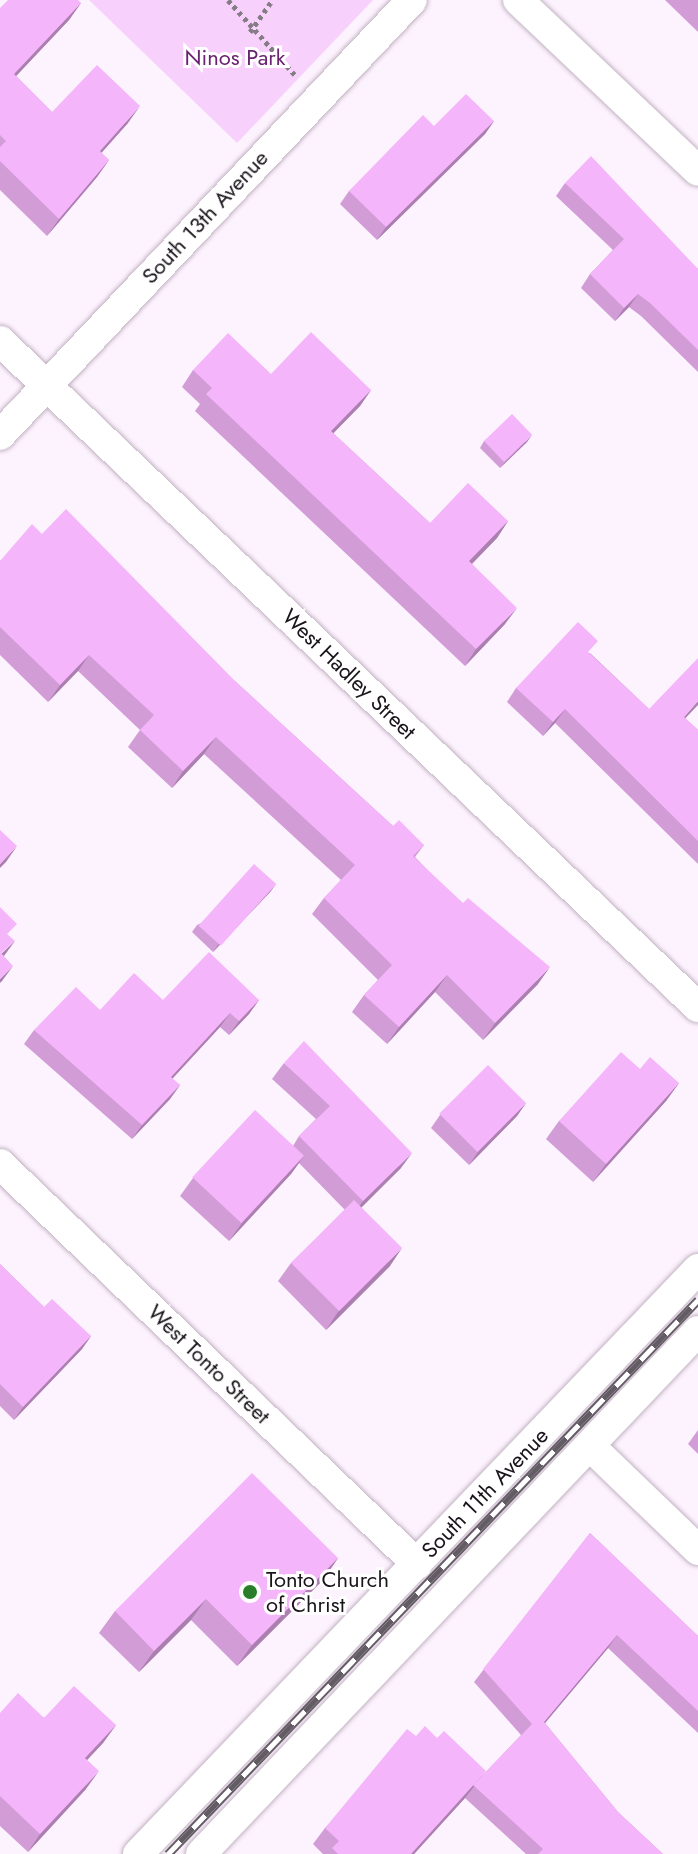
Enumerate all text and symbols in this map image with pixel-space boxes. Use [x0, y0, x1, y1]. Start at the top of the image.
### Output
park label: Ninos Park [184, 45, 286, 71]
street label: South 13th Avenue [136, 145, 274, 289]
street label: West Hadley Street [277, 603, 421, 745]
street label: West Tonto Street [142, 1299, 276, 1429]
street label: South 11th Avenue [416, 1422, 554, 1564]
place label: Tonto Church of Christ [266, 1566, 389, 1618]
marker: Tonto Church of Christ [241, 1583, 259, 1601]

